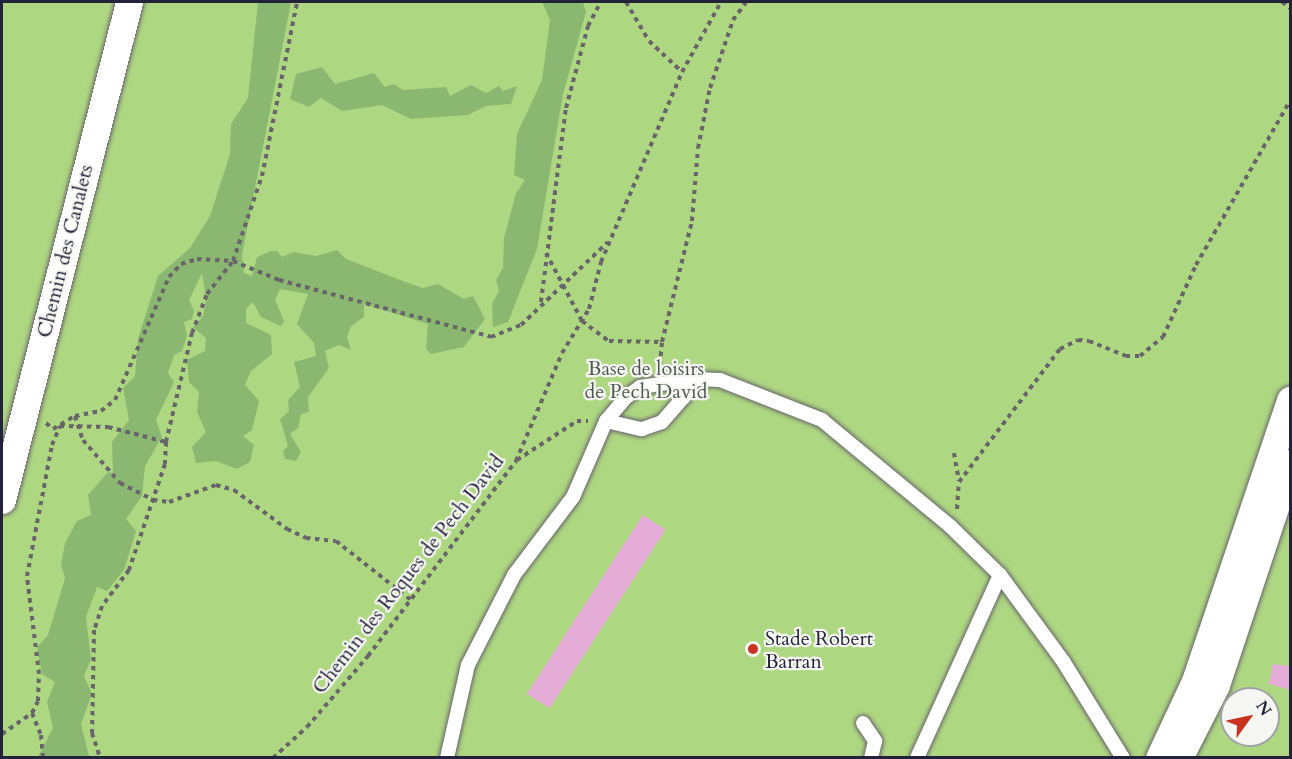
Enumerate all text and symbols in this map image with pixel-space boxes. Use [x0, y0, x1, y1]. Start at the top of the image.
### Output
street label: Chemin des Canalets [32, 162, 98, 340]
park label: Base de loisirs de Pech David [585, 356, 707, 403]
street label: Chemin des Roques de Pech David [307, 450, 509, 698]
place label: Stade Robert Barran [765, 626, 873, 673]
marker: Stade Robert Barran [746, 642, 760, 656]
north arrow [1220, 687, 1280, 747]
text: N [1250, 696, 1276, 720]

